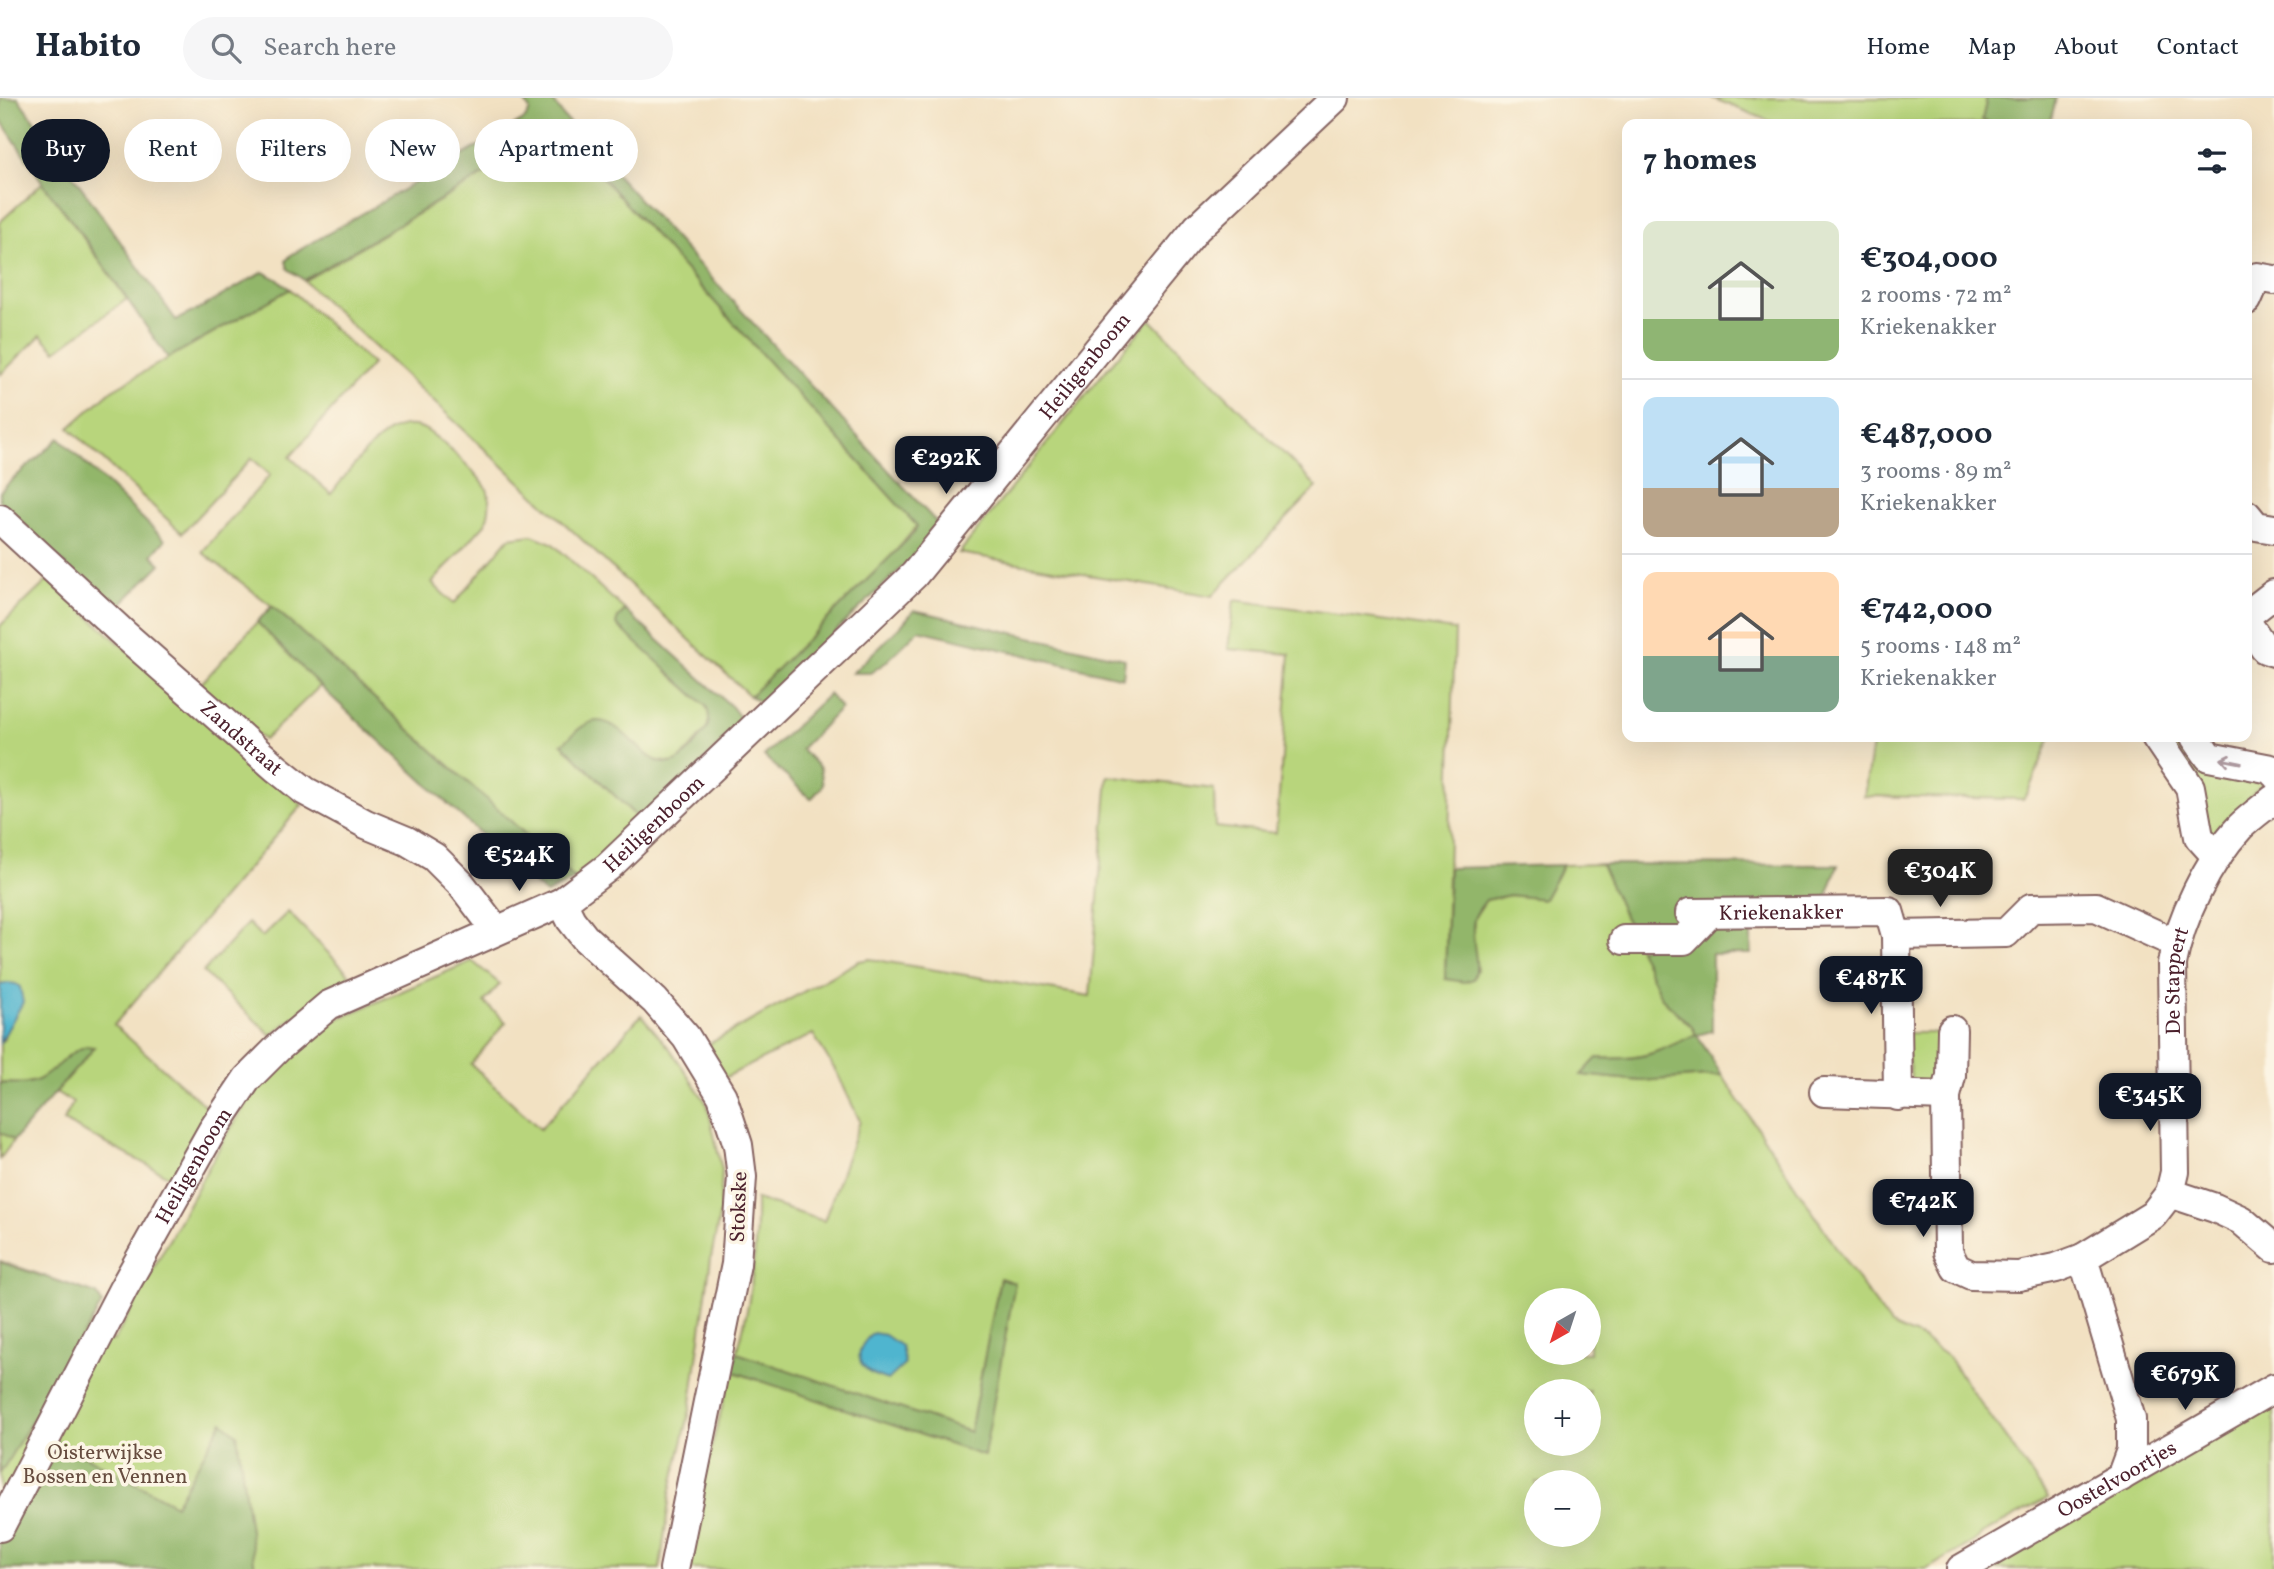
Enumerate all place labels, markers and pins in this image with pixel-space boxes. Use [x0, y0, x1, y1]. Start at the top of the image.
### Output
pin: €292K [897, 436, 995, 496]
pin: €524K [470, 834, 568, 893]
pin: €304K [1891, 850, 1989, 909]
pin: €487K [1822, 956, 1920, 1016]
pin: €345K [2101, 1074, 2199, 1133]
pin: €742K [1874, 1180, 1972, 1239]
pin: €679K [2136, 1352, 2234, 1412]

